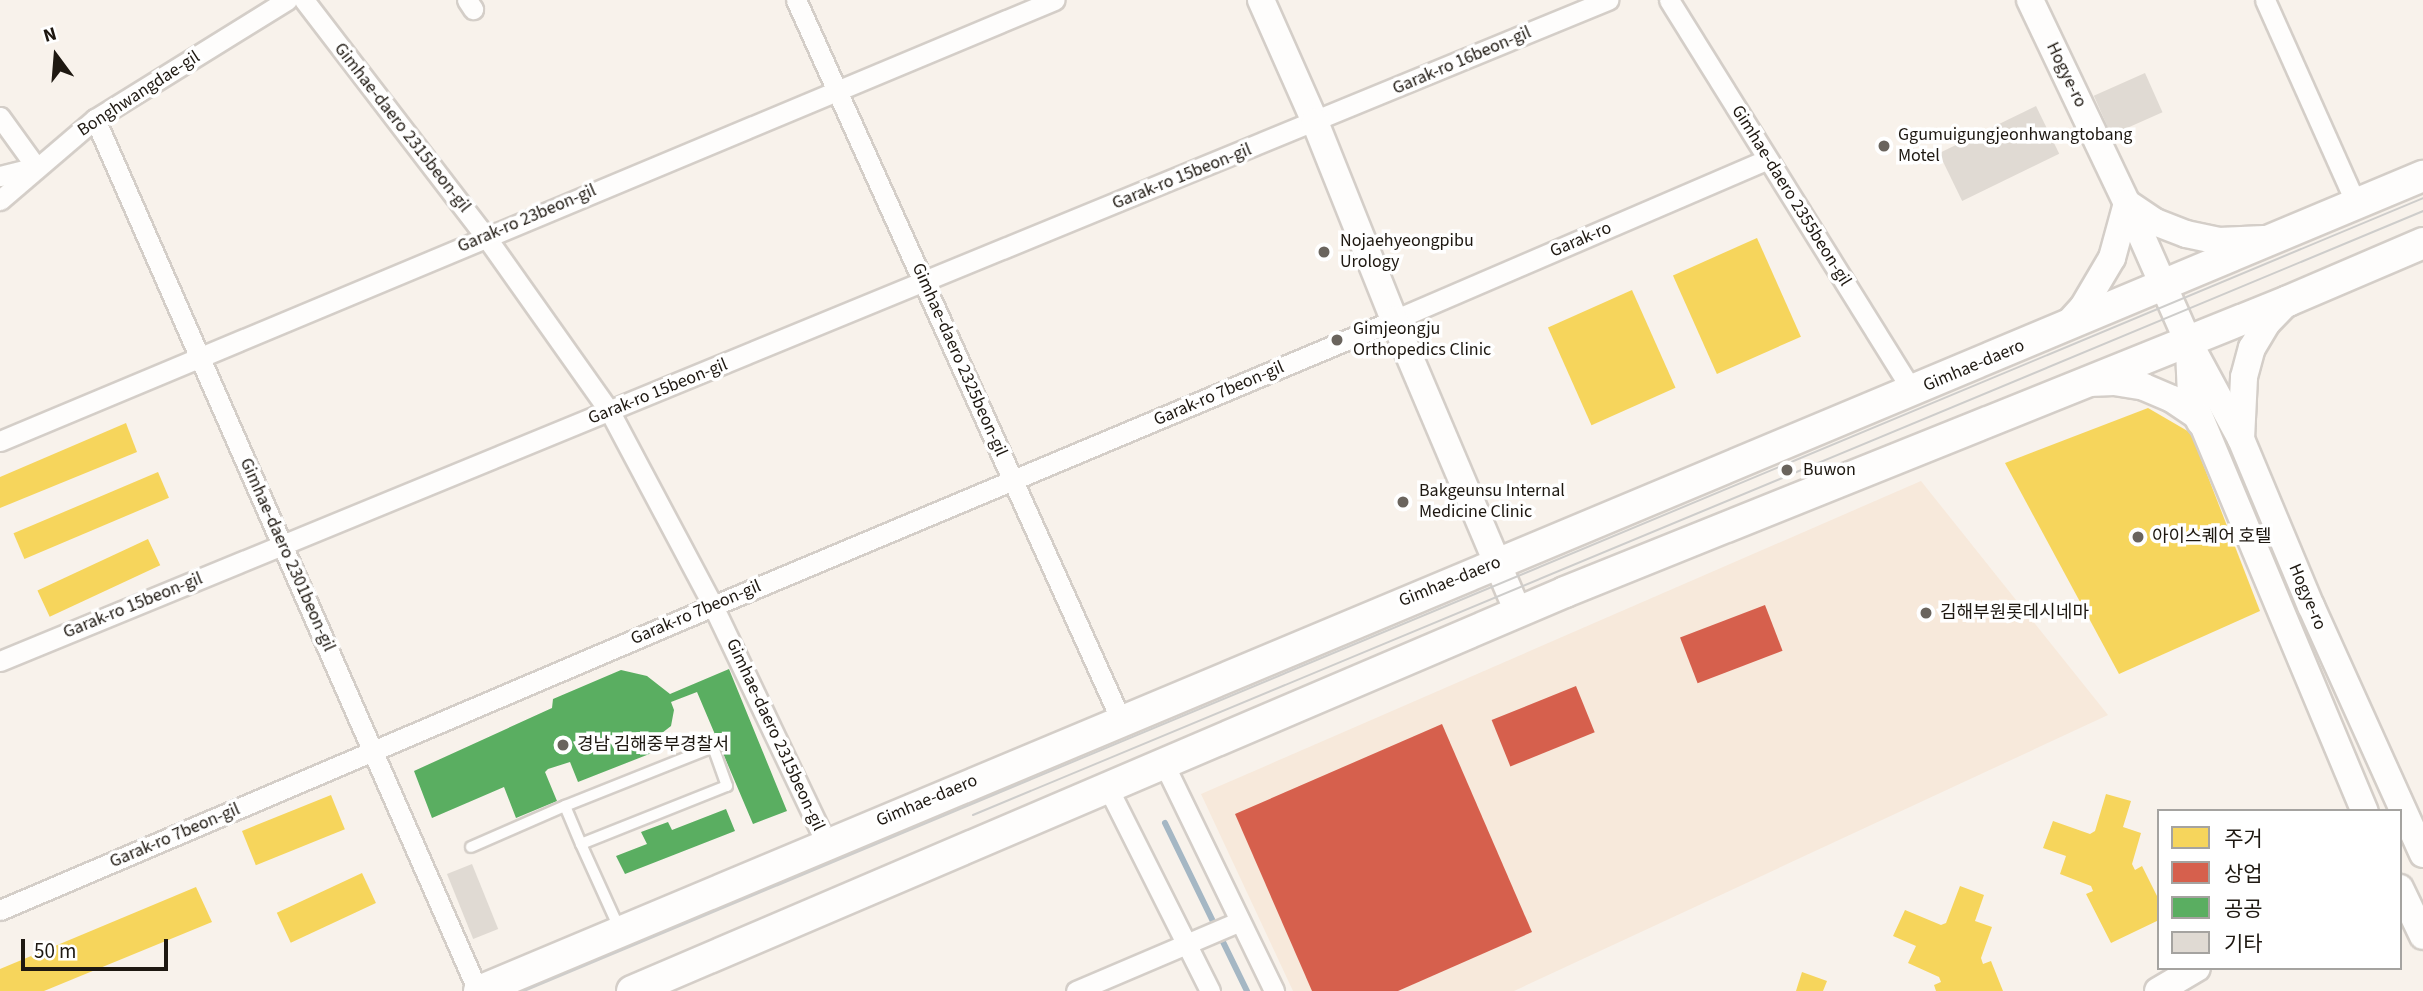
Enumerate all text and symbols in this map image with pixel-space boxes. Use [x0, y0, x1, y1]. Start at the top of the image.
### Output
north arrow [21, 21, 91, 91]
text: N [40, 21, 60, 50]
street label: Garak-ro 16beon-gil [1390, 22, 1534, 100]
street label: Gimhae-daero 2315beon-gil [329, 39, 475, 217]
street label: Hogye-ro [2041, 39, 2091, 111]
street label: Bonghwangdae-gil [74, 46, 204, 142]
street label: Gimhae-daero 2355beon-gil [1726, 101, 1856, 291]
place label: Ggumuigungjeonhwangtobang Motel [1898, 125, 2132, 168]
marker: Ggumuigungjeonhwangtobang Motel [1876, 138, 1892, 154]
street label: Garak-ro 15beon-gil [1109, 139, 1255, 215]
street label: Garak-ro 23beon-gil [455, 180, 599, 258]
street label: Garak-ro [1547, 217, 1615, 263]
place label: Nojaehyeongpibu Urology [1340, 231, 1474, 274]
marker: Nojaehyeongpibu Urology [1314, 242, 1334, 262]
street label: Gimhae-daero 2325beon-gil [907, 260, 1011, 460]
place label: Gimjeongju Orthopedics Clinic [1353, 319, 1491, 362]
marker: Gimjeongju Orthopedics Clinic [1327, 330, 1347, 350]
street label: Gimhae-daero [1920, 335, 2028, 397]
street label: Garak-ro 15beon-gil [585, 354, 731, 430]
street label: Garak-ro 7beon-gil [1151, 357, 1287, 431]
street label: Gimhae-daero 2301beon-gil [235, 455, 339, 655]
place label: Buwon [1803, 459, 1856, 481]
marker: Buwon [1777, 460, 1797, 480]
place label: Bakgeunsu Internal Medicine Clinic [1419, 481, 1565, 524]
marker: Bakgeunsu Internal Medicine Clinic [1393, 492, 1413, 512]
place label: 아이스퀘어 호텔 [2152, 526, 2272, 548]
marker: 아이스퀘어 호텔 [2130, 529, 2146, 545]
street label: Gimhae-daero [1396, 552, 1504, 612]
street label: Hogye-ro [2283, 561, 2331, 633]
street label: Garak-ro 15beon-gil [60, 568, 206, 644]
street label: Garak-ro 7beon-gil [628, 576, 764, 650]
place label: 김해부원롯데시네마 [1940, 602, 2089, 624]
marker: 김해부원롯데시네마 [1918, 605, 1934, 621]
street label: Gimhae-daero 2315beon-gil [721, 636, 829, 834]
place label: 경남 김해중부경찰서 [577, 734, 730, 756]
marker: 경남 김해중부경찰서 [555, 737, 571, 753]
street label: Gimhae-daero [873, 770, 981, 832]
street label: Garak-ro 7beon-gil [107, 799, 243, 873]
legend [2157, 809, 2402, 970]
text: 주거 [2224, 824, 2263, 854]
text: 상업 [2224, 859, 2263, 889]
text: 공공 [2224, 894, 2263, 924]
scale bar [24, 925, 172, 969]
text: 기타 [2224, 929, 2263, 959]
text: 50 m [34, 936, 76, 966]

